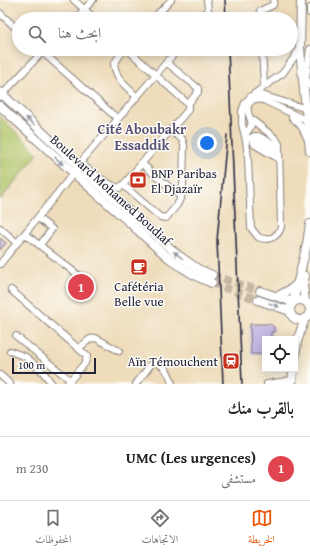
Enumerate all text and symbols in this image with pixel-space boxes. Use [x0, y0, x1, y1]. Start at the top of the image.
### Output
search box [12, 12, 298, 56]
text: ابحث هنا [58, 22, 101, 43]
icon: search [26, 23, 48, 45]
one-way arrow [25, 116, 35, 125]
district label: Cité Aboubakr Essaddik [98, 119, 187, 155]
street label: Boulevard Mohamed Boudiaf [46, 130, 177, 251]
your location [197, 133, 217, 153]
one-way arrow [54, 156, 64, 166]
place label: BNP Paribas El Djazaïr [151, 164, 217, 198]
bank icon: BNP Paribas El Djazaïr [128, 170, 148, 190]
one-way arrow [173, 251, 184, 259]
cafe icon: Cafétéria Belle vue [129, 257, 149, 277]
pin: 1 [68, 272, 94, 302]
place label: Cafétéria Belle vue [114, 277, 165, 311]
one-way arrow [268, 303, 280, 309]
map controls [262, 336, 298, 372]
button: locate [262, 336, 298, 372]
station icon: Aïn Témouchent [221, 351, 241, 371]
place label: Aïn Témouchent [128, 352, 218, 371]
scale bar [12, 356, 96, 375]
text: 100 m [18, 357, 45, 373]
text: بالقرب منك [227, 395, 294, 420]
text: UMC (Les urgences) [126, 447, 256, 468]
text: 230 m [16, 459, 48, 478]
text: 1 [278, 459, 284, 478]
text: مستشفى [221, 469, 256, 488]
tab: المحفوظات [35, 507, 71, 550]
tab: الاتجاهات [141, 507, 178, 550]
tab: الخريطة [248, 507, 275, 550]

